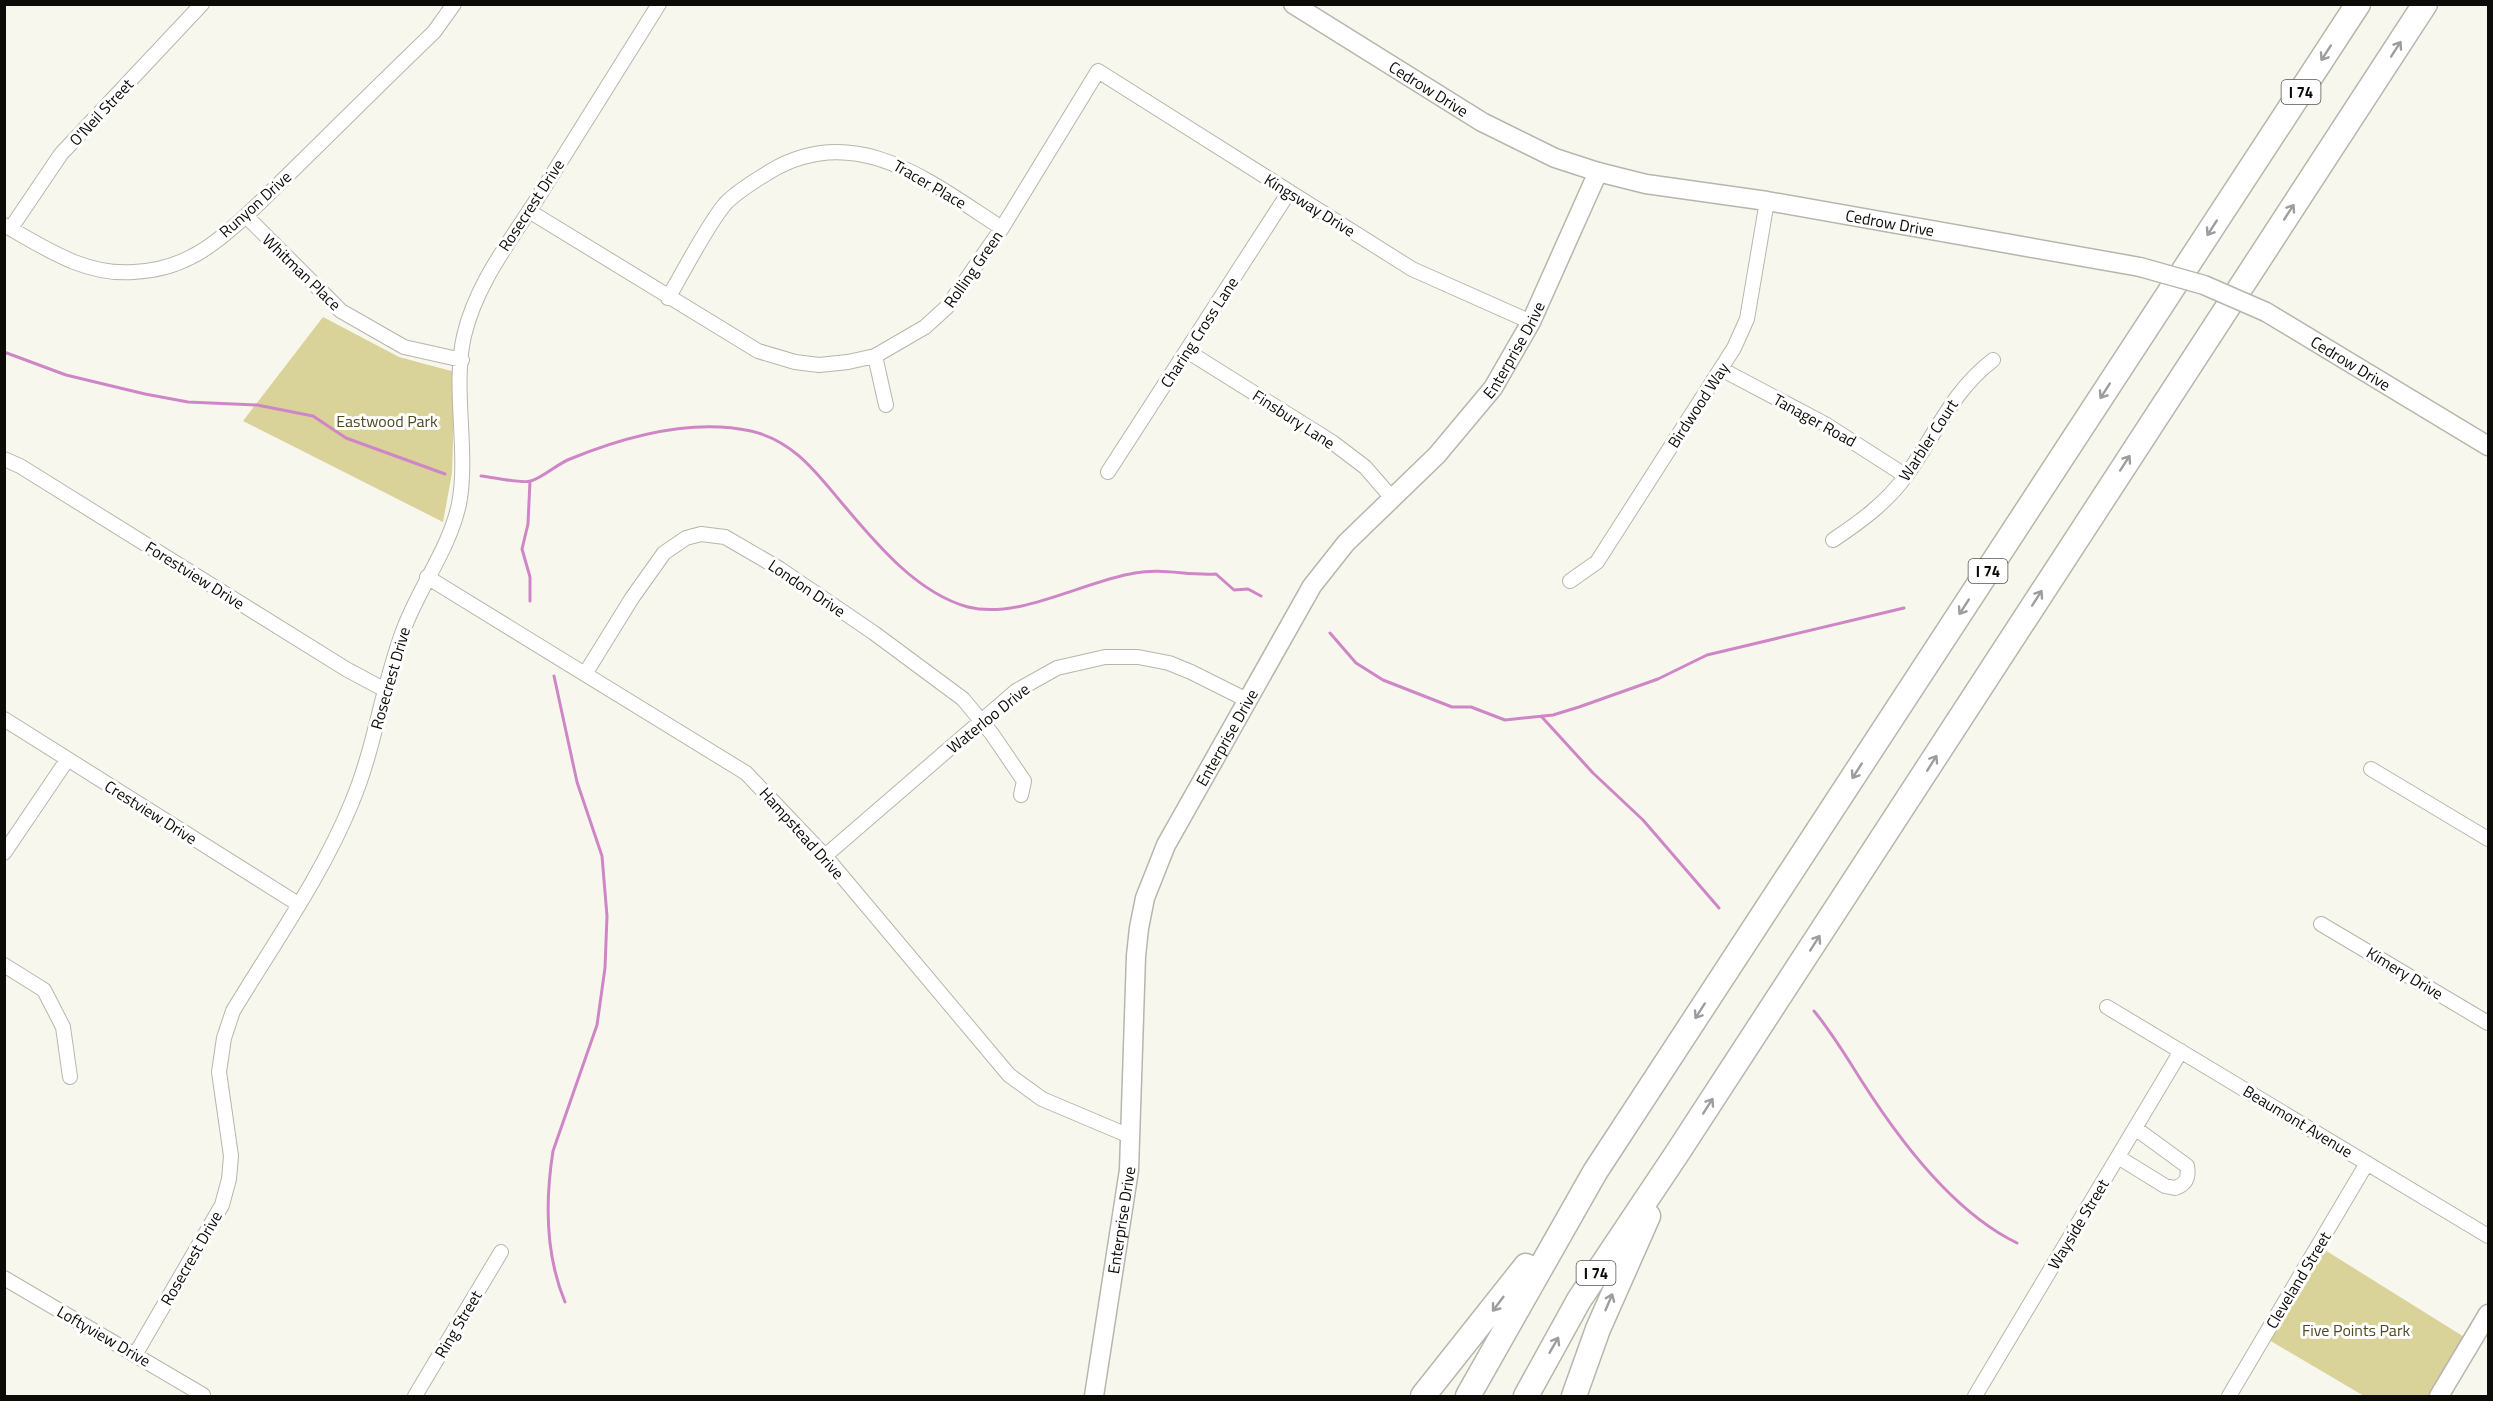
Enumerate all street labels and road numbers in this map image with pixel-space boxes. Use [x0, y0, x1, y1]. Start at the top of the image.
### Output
street label: Cedrow Drive [1384, 55, 1473, 123]
street label: O'Neil Street [63, 73, 139, 151]
road number: I 74 [2282, 80, 2320, 104]
street label: Tracer Place [889, 153, 971, 215]
street label: Rosecrest Drive [492, 154, 570, 256]
street label: Runyon Drive [214, 165, 296, 243]
street label: Kingsway Drive [1260, 168, 1360, 242]
street label: Cedrow Drive [1844, 203, 1936, 242]
street label: Rolling Green [938, 226, 1008, 312]
street label: Whitman Place [257, 228, 347, 316]
street label: Charing Cross Lane [1154, 272, 1244, 392]
street label: Enterprise Drive [1477, 298, 1551, 404]
street label: Cedrow Drive [2306, 330, 2395, 397]
street label: Birdwood Way [1661, 357, 1735, 453]
street label: Finsbury Lane [1248, 383, 1340, 455]
street label: Tanager Road [1769, 387, 1861, 453]
street label: Warbler Court [1893, 394, 1964, 486]
street label: Forestview Drive [141, 535, 249, 615]
street label: London Drive [764, 553, 850, 623]
road number: I 74 [1968, 559, 2008, 583]
street label: Rosecrest Drive [364, 624, 416, 732]
street label: Waterloo Drive [941, 677, 1035, 759]
street label: Enterprise Drive [1190, 684, 1264, 791]
street label: Crestview Drive [100, 774, 202, 850]
street label: Hampstead Drive [754, 782, 850, 884]
street label: Kimery Drive [2362, 941, 2448, 1005]
street label: Beaumont Avenue [2239, 1079, 2357, 1163]
street label: Enterprise Drive [1101, 1165, 1141, 1275]
street label: Wayside Street [2042, 1174, 2115, 1274]
street label: Rosecrest Drive [154, 1206, 228, 1310]
street label: Cleveland Street [2260, 1227, 2337, 1333]
road number: I 74 [1576, 1261, 1616, 1285]
street label: Ring Street [428, 1285, 488, 1362]
street label: Loftyview Drive [53, 1299, 155, 1373]

